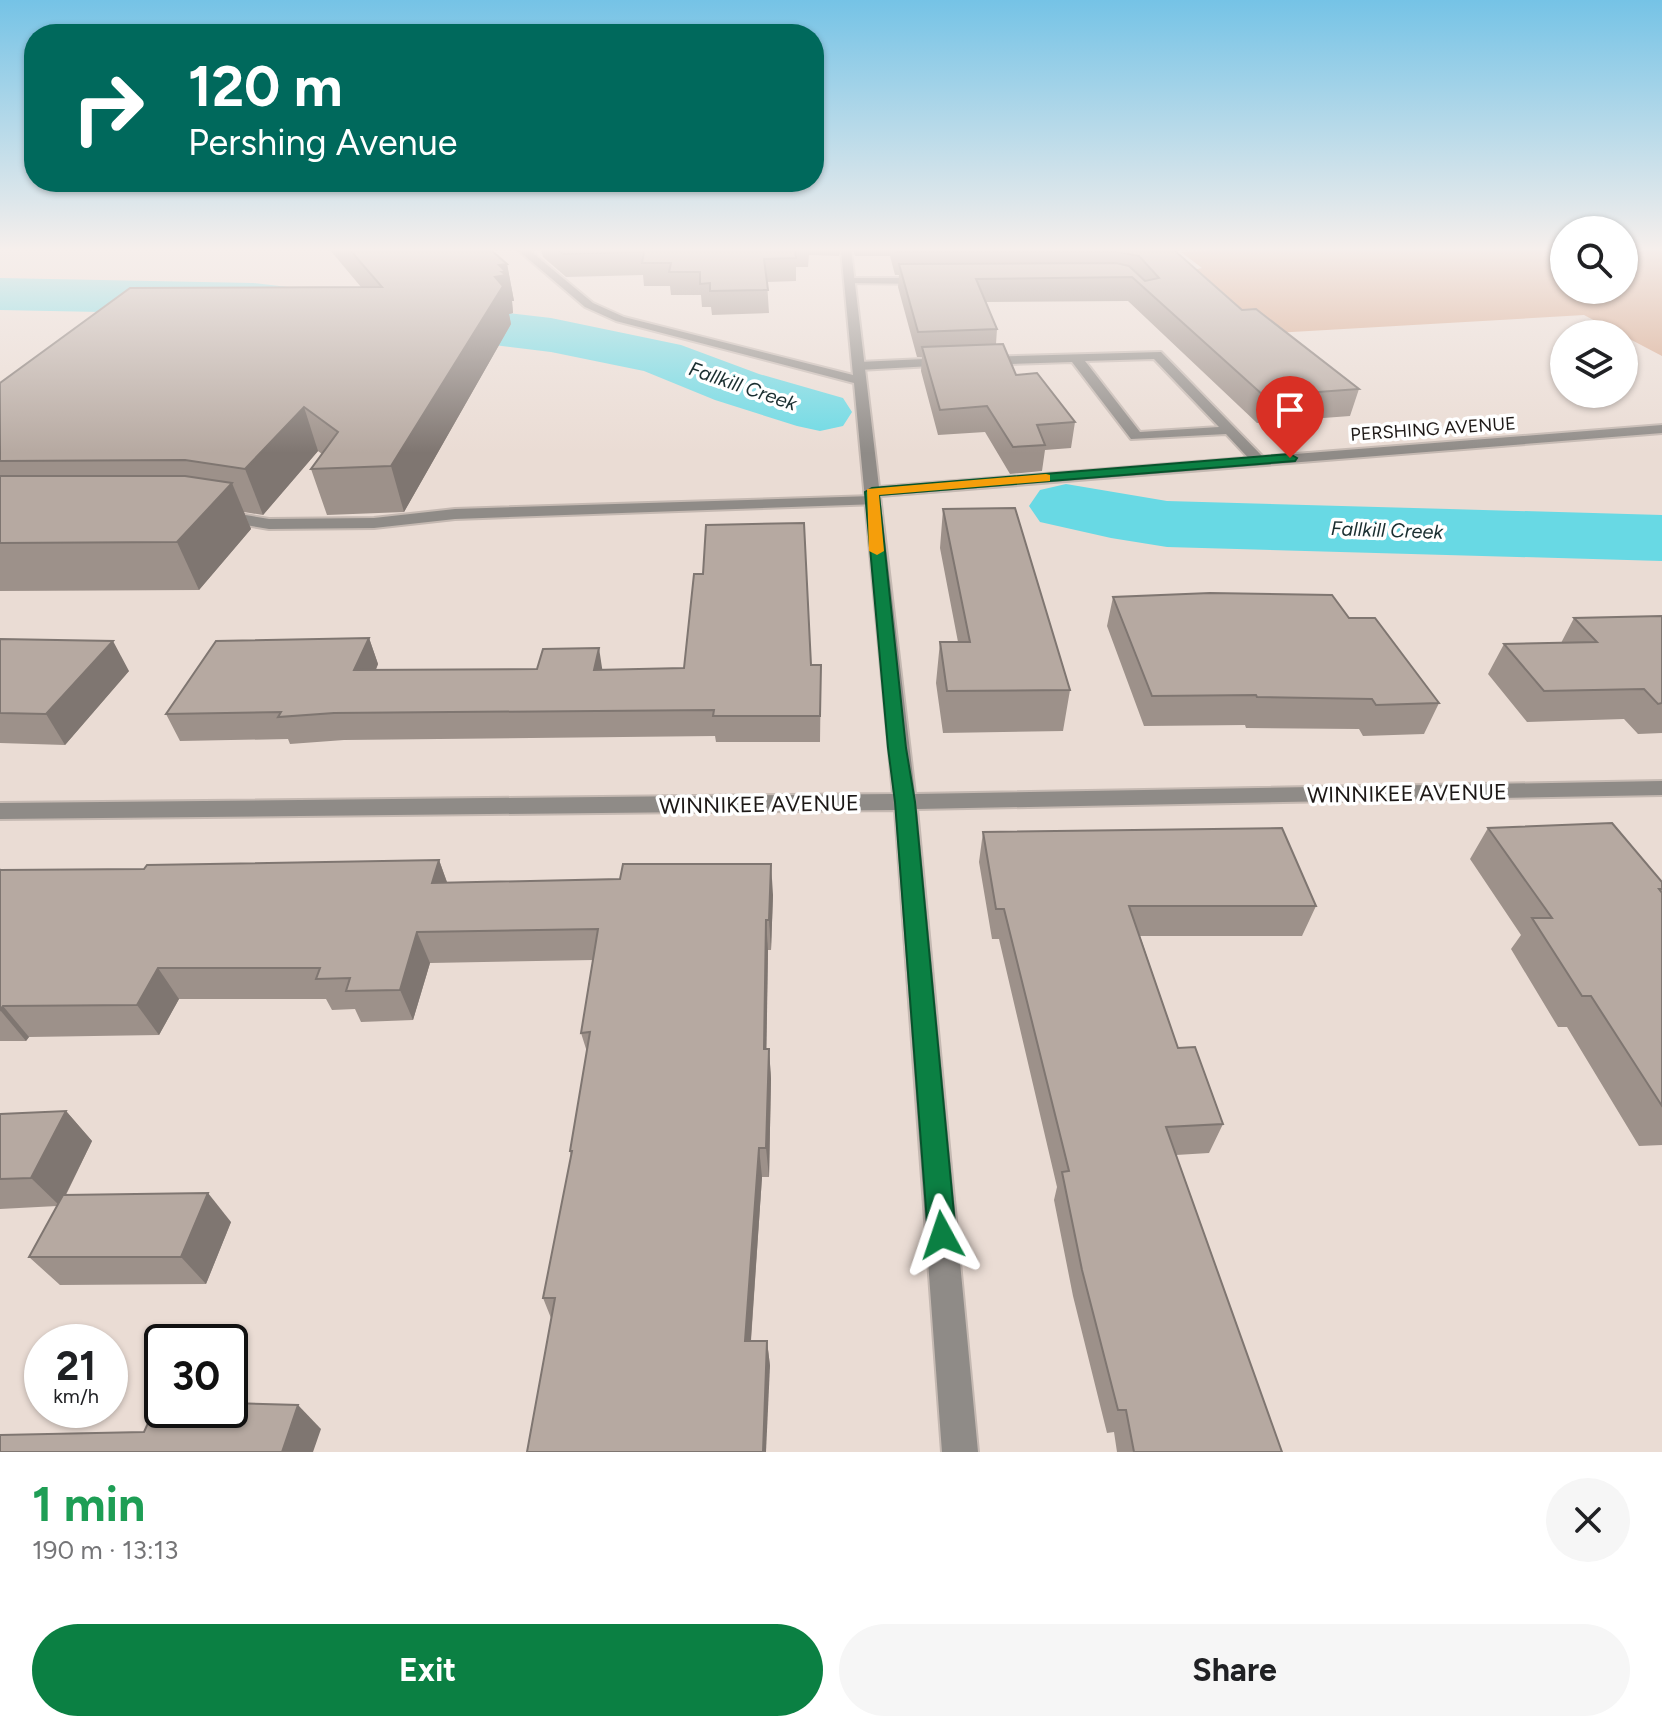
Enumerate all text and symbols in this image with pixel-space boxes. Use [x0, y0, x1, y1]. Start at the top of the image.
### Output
text: 120 m [188, 53, 343, 120]
icon: right [56, 56, 160, 160]
text: Pershing Avenue [188, 121, 457, 164]
map controls [1550, 216, 1638, 408]
button: search [1550, 216, 1638, 304]
button: layers [1550, 320, 1638, 408]
water label: Fallkill Creek [686, 356, 801, 416]
pin [1256, 376, 1324, 458]
icon: arrive [1268, 388, 1312, 432]
street label: PERSHING AVENUE [1350, 412, 1516, 446]
water label: Fallkill Creek [1330, 516, 1445, 544]
street label: WINNIKEE AVENUE [1307, 778, 1507, 809]
street label: WINNIKEE AVENUE [659, 789, 859, 820]
position arrow [900, 1193, 984, 1277]
speed limit sign: 30 [144, 1324, 248, 1428]
text: 21 [56, 1342, 96, 1390]
text: km/h [53, 1384, 99, 1408]
text: 1 min [32, 1475, 145, 1533]
button: close [1546, 1478, 1630, 1562]
text: 190 m · 13:13 [32, 1534, 178, 1566]
button: Exit [32, 1624, 823, 1716]
button: Share [839, 1624, 1630, 1716]

